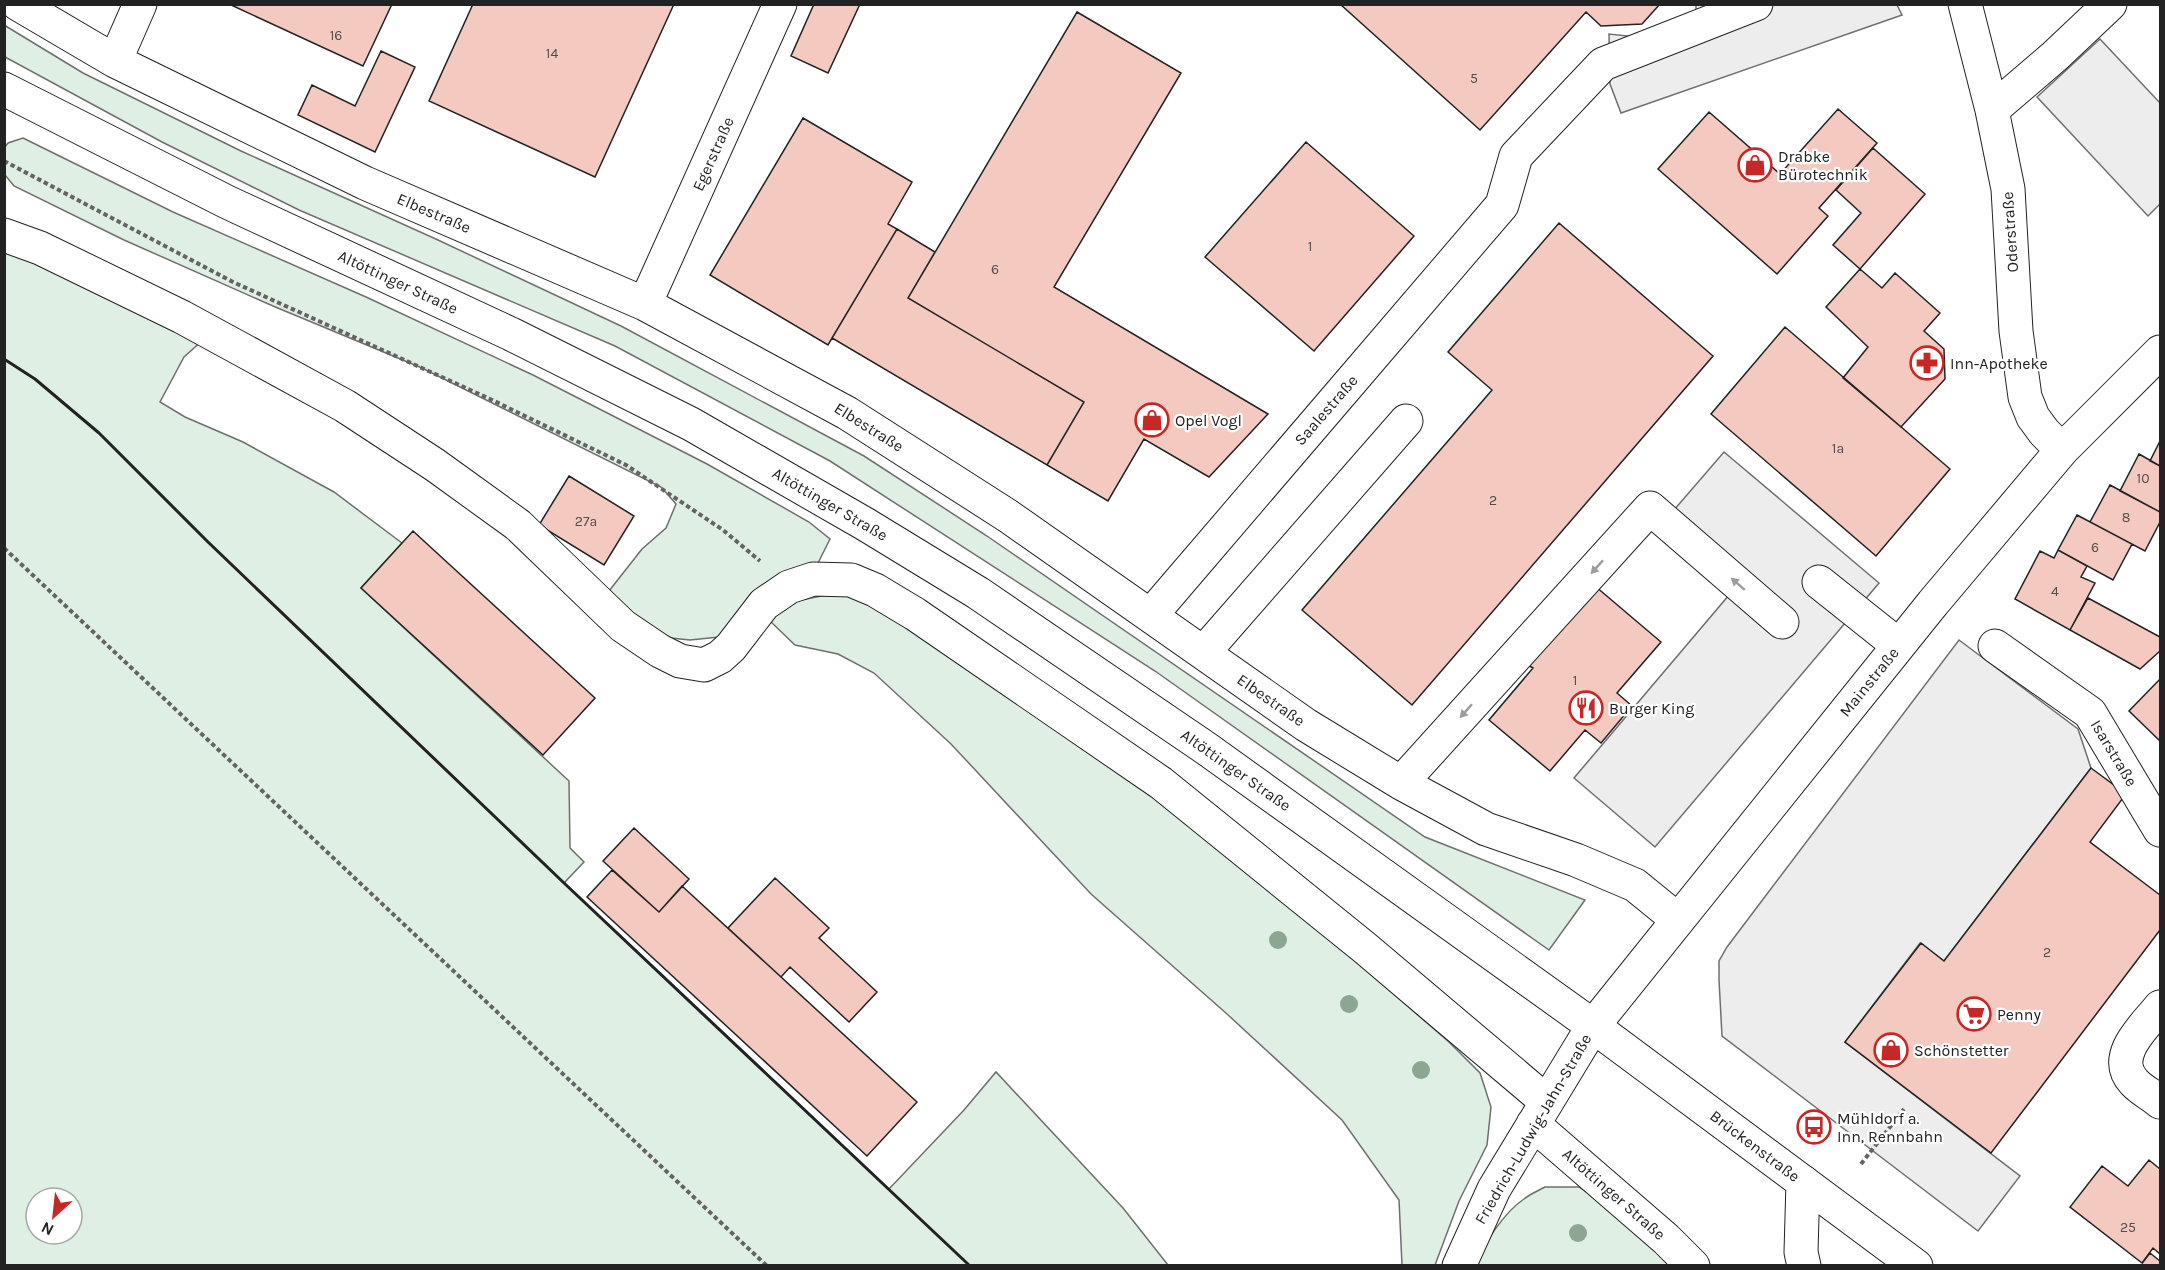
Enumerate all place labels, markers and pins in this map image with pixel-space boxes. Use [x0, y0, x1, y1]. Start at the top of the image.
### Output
shop icon: Drabke Bürotechnik [1737, 147, 1773, 183]
place label: Drabke Bürotechnik [1778, 147, 1868, 184]
pharmacy icon: Inn-Apotheke [1909, 345, 1945, 381]
place label: Inn-Apotheke [1950, 354, 2048, 373]
shop icon: Opel Vogl [1134, 402, 1170, 438]
place label: Opel Vogl [1175, 411, 1242, 430]
restaurant icon: Burger King [1568, 690, 1604, 726]
place label: Burger King [1609, 699, 1694, 718]
supermarket icon: Penny [1956, 996, 1992, 1032]
place label: Penny [1997, 1005, 2041, 1024]
shop icon: Schönstetter [1873, 1032, 1909, 1068]
place label: Schönstetter [1914, 1041, 2009, 1060]
bus stop icon: Mühldorf a. Inn, Rennbahn [1796, 1109, 1832, 1145]
place label: Mühldorf a. Inn, Rennbahn [1837, 1109, 1943, 1146]

